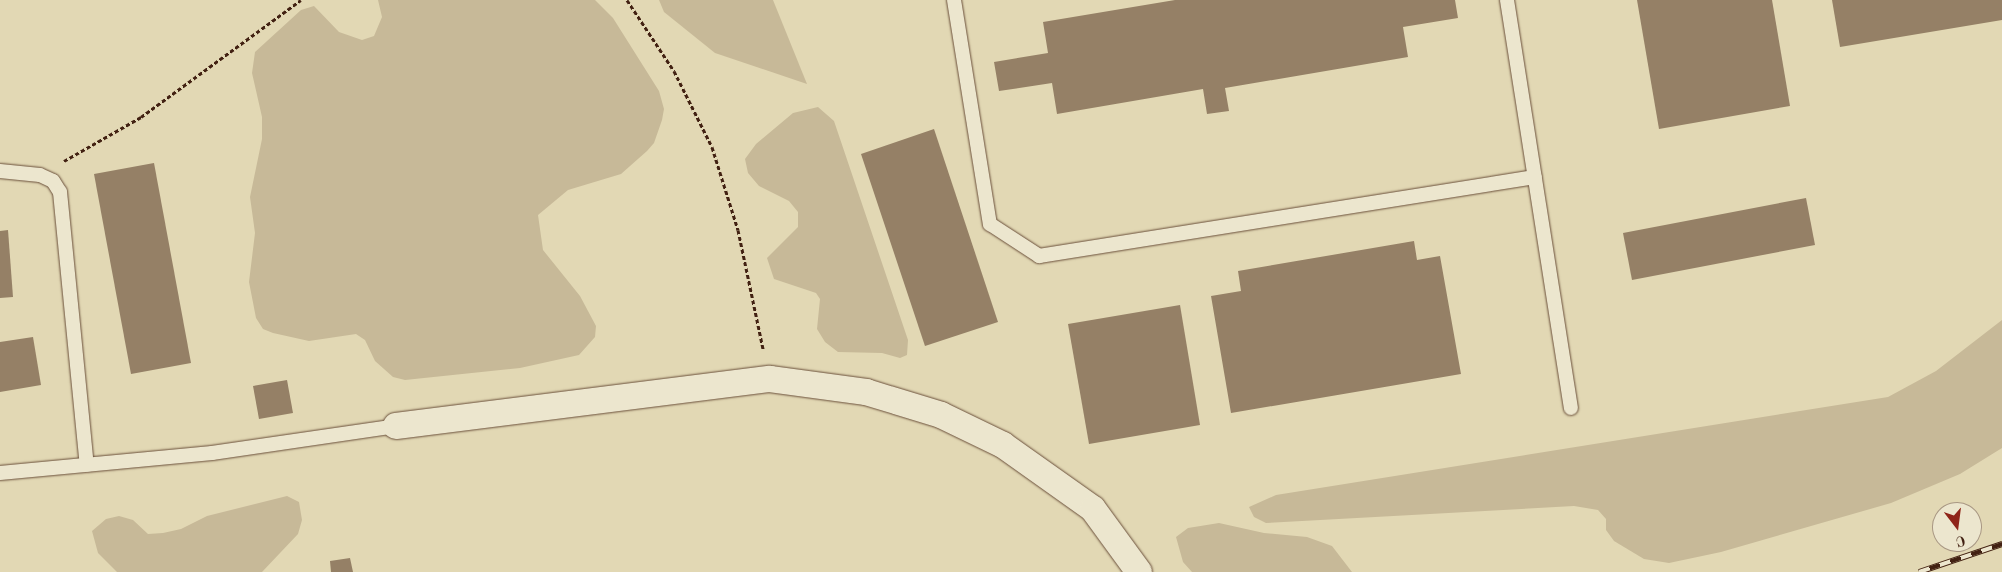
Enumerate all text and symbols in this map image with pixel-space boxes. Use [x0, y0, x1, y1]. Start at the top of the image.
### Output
north arrow [1932, 502, 1982, 552]
text: С [1954, 533, 1967, 548]

